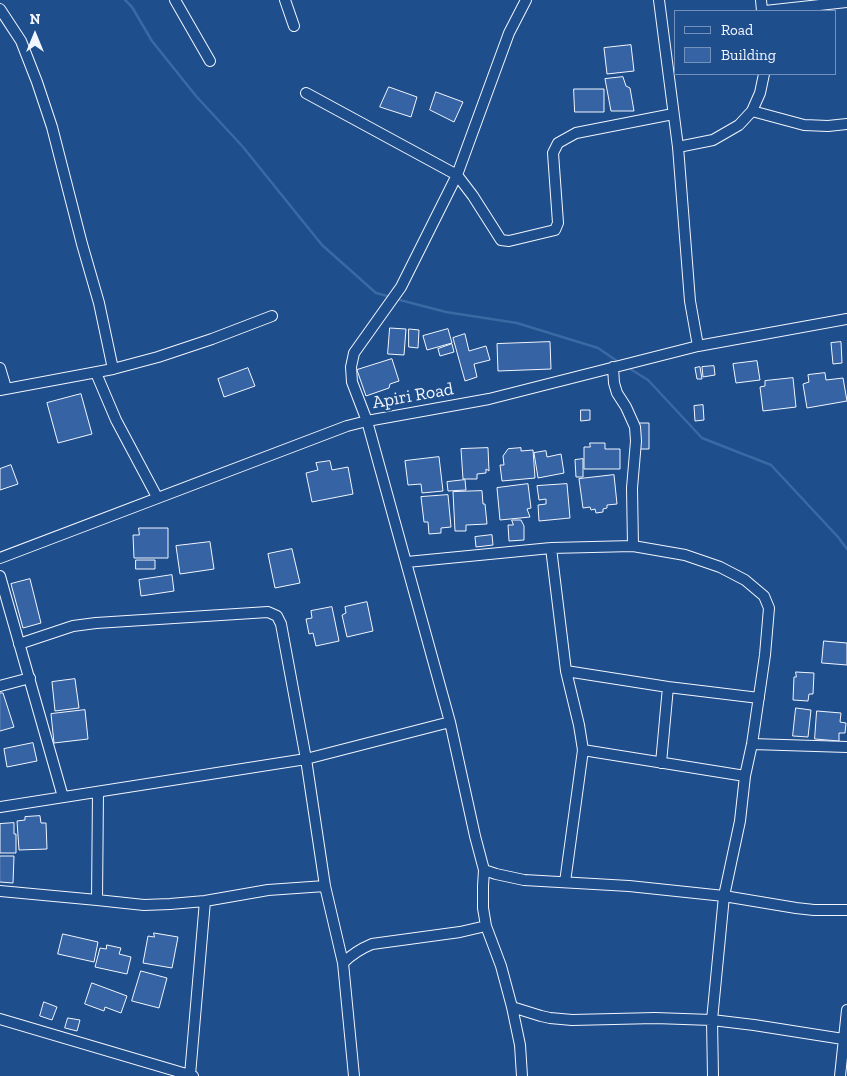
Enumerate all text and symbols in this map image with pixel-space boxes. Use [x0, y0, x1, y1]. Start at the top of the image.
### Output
north arrow [10, 10, 60, 60]
legend [674, 10, 837, 75]
text: N [30, 11, 40, 28]
text: Road [721, 21, 753, 39]
text: Building [721, 46, 776, 64]
street label: Apiri Road [371, 378, 455, 414]

